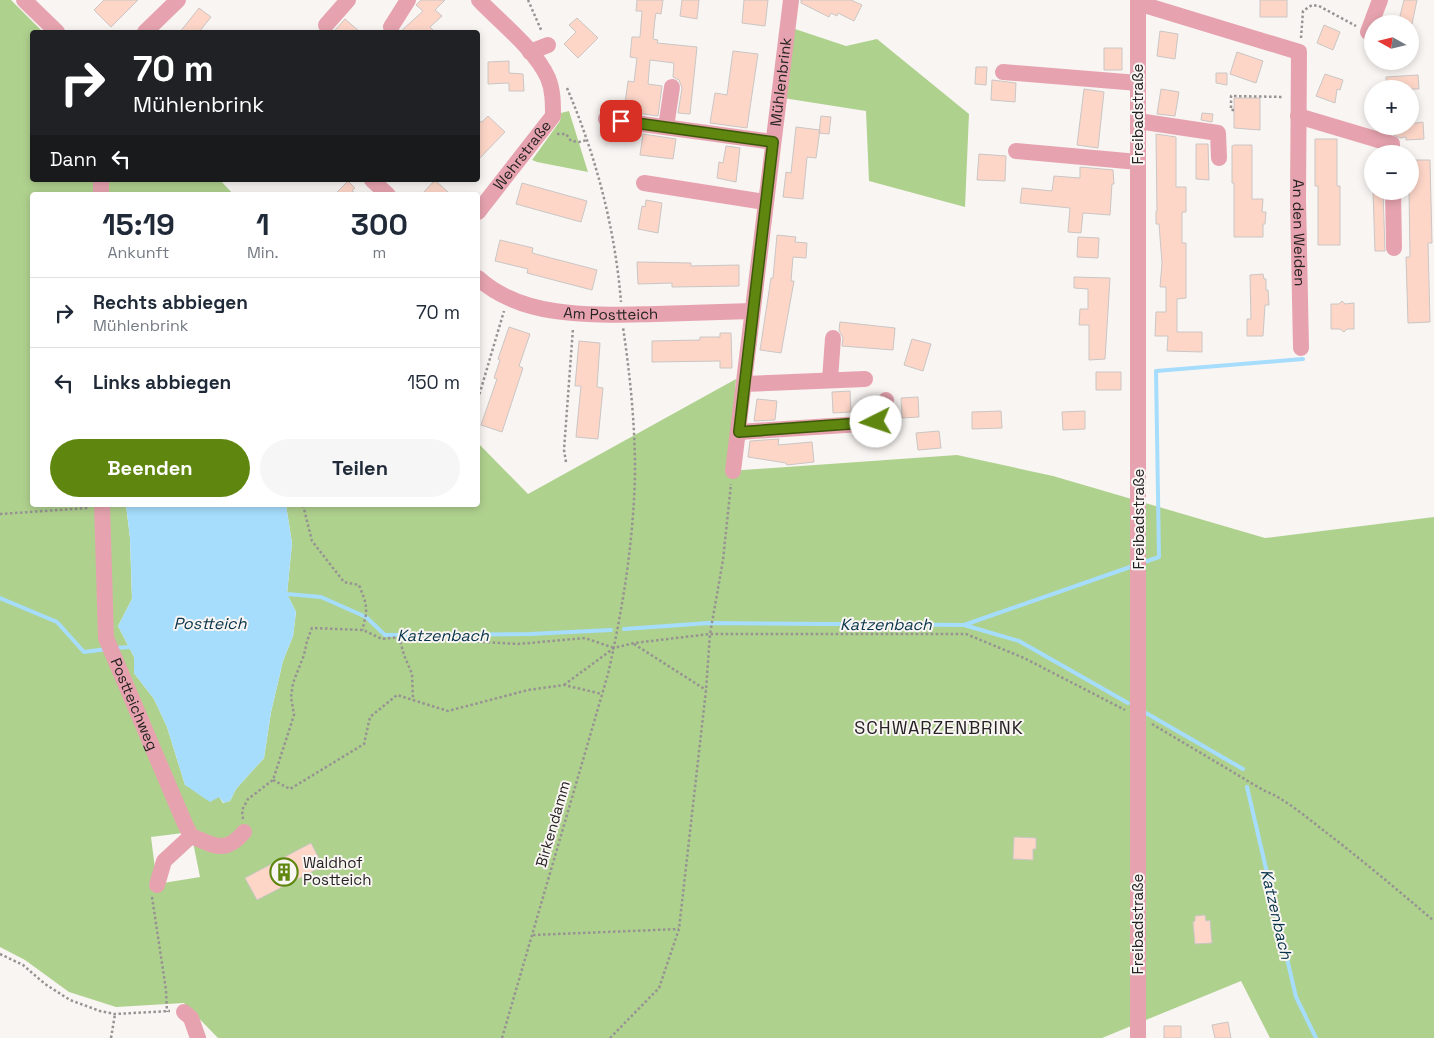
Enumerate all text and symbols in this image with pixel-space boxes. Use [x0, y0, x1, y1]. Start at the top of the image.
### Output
north arrow [1364, 15, 1419, 70]
map controls [1364, 15, 1419, 200]
street label: Mühlenbrink [766, 36, 795, 127]
text: 70 m [133, 47, 214, 91]
icon: right [50, 50, 115, 115]
street label: Freibadstraße [1128, 64, 1147, 164]
button: + [1364, 80, 1419, 135]
text: Mühlenbrink [133, 90, 264, 118]
pin [600, 100, 642, 142]
icon: arrive [607, 107, 635, 135]
street label: Wehrstraße [489, 116, 555, 194]
icon: left [107, 145, 135, 173]
button: − [1364, 145, 1419, 200]
text: Dann [50, 147, 97, 172]
street label: An den Weiden [1289, 179, 1310, 287]
text: 15:19 [102, 205, 175, 244]
text: 1 [256, 205, 270, 244]
text: 300 [351, 205, 408, 244]
text: Ankunft [107, 242, 169, 263]
text: Min. [247, 242, 279, 263]
text: m [372, 242, 386, 263]
text: Rechts abbiegen [93, 290, 248, 315]
icon: right [50, 299, 78, 327]
text: 70 m [416, 300, 460, 325]
street label: Am Postteich [563, 302, 658, 324]
text: Mühlenbrink [93, 315, 188, 336]
icon: left [50, 369, 78, 397]
text: Links abbiegen [93, 370, 231, 395]
text: 150 m [407, 370, 460, 395]
position arrow [849, 395, 901, 447]
button: Beenden [50, 439, 250, 497]
button: Teilen [260, 439, 460, 497]
street label: Freibadstraße [1129, 469, 1148, 569]
water label: Postteich [174, 613, 248, 634]
water label: Katzenbach [840, 614, 933, 635]
water label: Katzenbach [397, 625, 490, 646]
street label: Postteichweg [107, 655, 163, 753]
district label: SCHWARZENBRINK [854, 716, 1024, 739]
street label: Birkendamm [531, 778, 574, 869]
place label: Waldhof Postteich [303, 853, 371, 889]
building icon: Waldhof Postteich [269, 857, 299, 887]
water label: Katzenbach [1256, 867, 1297, 962]
street label: Freibadstraße [1128, 874, 1147, 974]

